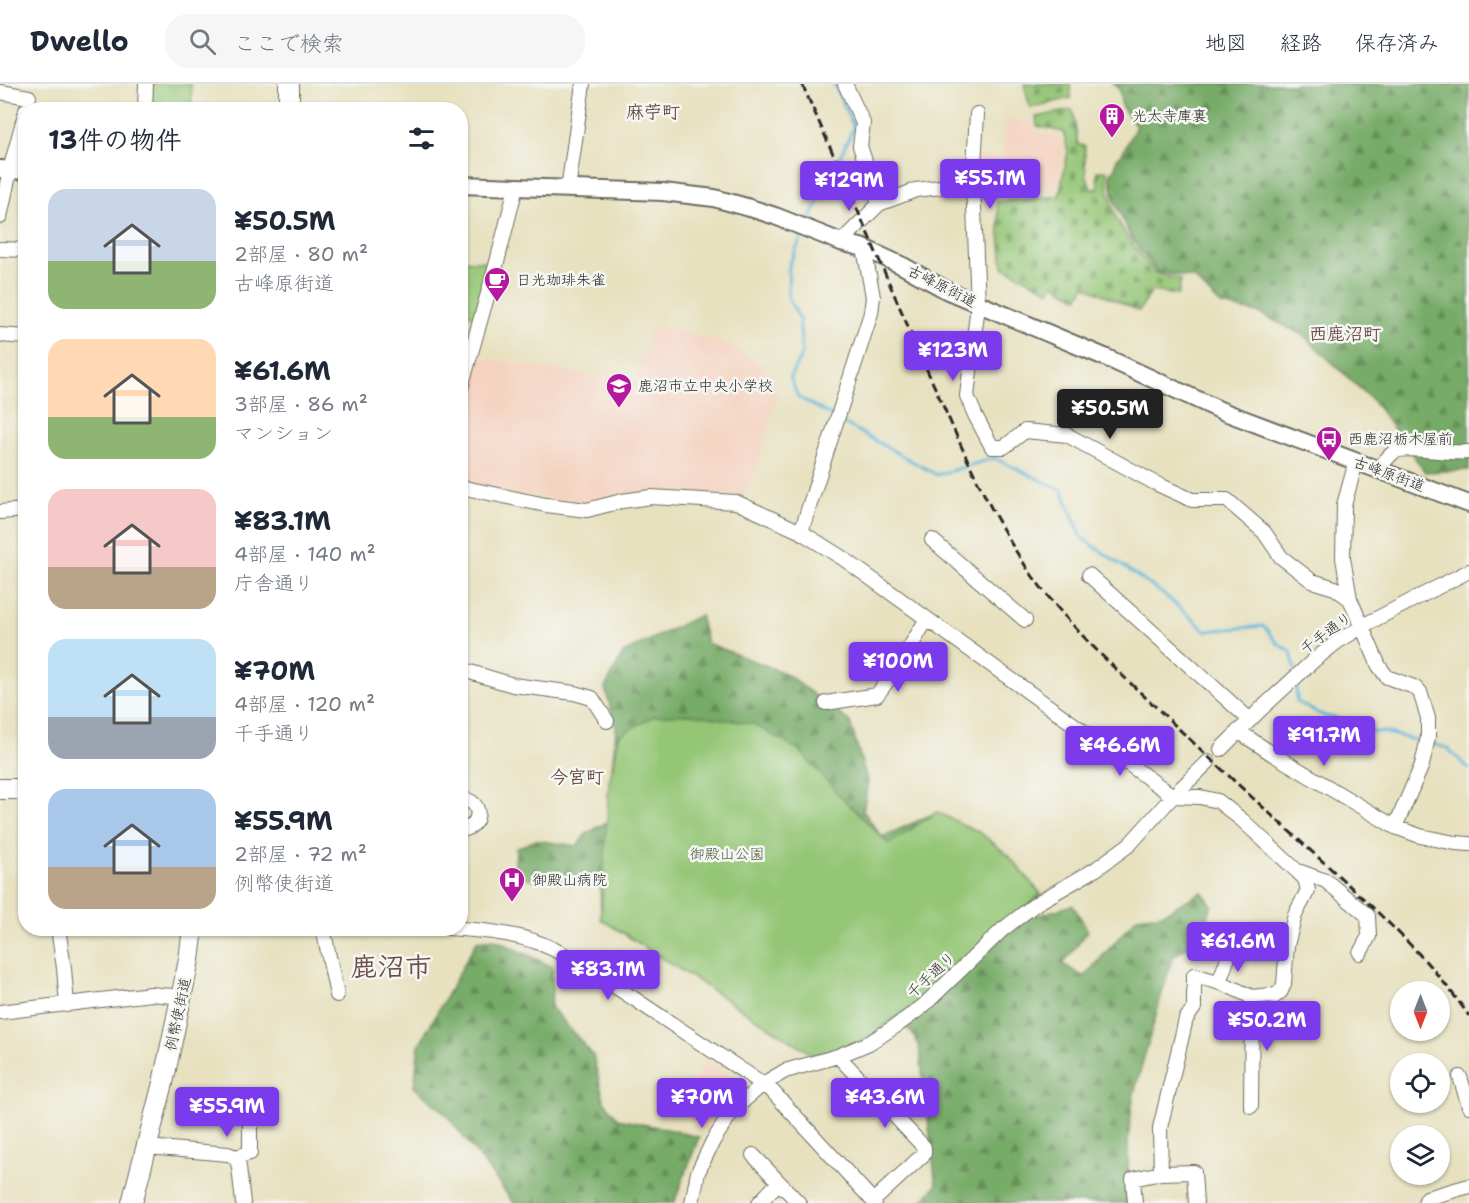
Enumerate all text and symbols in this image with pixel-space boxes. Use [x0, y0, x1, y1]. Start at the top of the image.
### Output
search box [165, 14, 585, 68]
text: Dwello [30, 22, 129, 60]
icon: search [186, 25, 219, 58]
text: ここで検索 [234, 29, 344, 58]
text: 地図 [1205, 29, 1247, 57]
text: 経路 [1280, 29, 1322, 57]
text: 保存済み [1355, 29, 1439, 57]
district label: 麻苧町 [626, 100, 680, 124]
building icon: 光太寺庫裏 [1097, 101, 1127, 139]
place label: 光太寺庫裏 [1132, 106, 1207, 126]
text: 13件の物件 [48, 122, 182, 157]
icon: filters [405, 122, 438, 155]
pin: ¥55.1M [941, 159, 1039, 210]
pin: ¥129M [807, 161, 891, 212]
text: ¥55.1M [954, 165, 1026, 191]
text: ¥129M [814, 167, 884, 193]
text: ¥50.5M [234, 203, 335, 238]
icon: home [96, 213, 168, 285]
text: 2部屋 · 80 m² [234, 241, 368, 267]
street label: 古峰原街道 [904, 260, 980, 312]
cafe icon: 日光珈琲朱雀 [482, 265, 512, 303]
text: 古峰原街道 [234, 270, 334, 296]
place label: 日光珈琲朱雀 [516, 270, 606, 290]
district label: 西鹿沼町 [1309, 322, 1381, 346]
pin: ¥123M [911, 331, 995, 382]
text: ¥123M [918, 337, 988, 363]
text: ¥61.6M [234, 353, 331, 388]
icon: home [96, 363, 168, 435]
school or university icon: 鹿沼市立中央小学校 [604, 371, 634, 409]
place label: 鹿沼市立中央小学校 [638, 376, 773, 396]
pin: ¥50.5M [1061, 389, 1159, 440]
text: 3部屋 · 86 m² [234, 391, 368, 417]
text: ¥50.5M [1071, 395, 1149, 421]
text: マンション [234, 420, 333, 446]
bus stop icon: 西鹿沼栃木屋前 [1314, 424, 1344, 462]
place label: 西鹿沼栃木屋前 [1348, 429, 1453, 449]
street label: 古峰原街道 [1350, 452, 1428, 496]
text: ¥83.1M [234, 503, 331, 538]
icon: home [96, 513, 168, 585]
text: 4部屋 · 140 m² [234, 541, 376, 567]
text: 庁舎通り [234, 570, 314, 596]
street label: 千手通り [1296, 607, 1356, 659]
pin: ¥100M [856, 642, 940, 693]
text: ¥100M [863, 648, 933, 674]
text: ¥70M [234, 653, 315, 688]
icon: home [96, 663, 168, 735]
text: 4部屋 · 120 m² [234, 691, 375, 717]
pin: ¥91.7M [1275, 716, 1373, 767]
text: 千手通り [234, 720, 314, 746]
text: ¥91.7M [1287, 722, 1361, 748]
pin: ¥46.6M [1071, 726, 1169, 777]
text: ¥46.6M [1079, 732, 1161, 758]
district label: 今宮町 [550, 765, 604, 789]
text: ¥55.9M [234, 803, 333, 838]
icon: home [96, 813, 168, 885]
text: 2部屋 · 72 m² [234, 841, 367, 867]
park label: 御殿山公園 [689, 844, 765, 864]
hospital icon: 御殿山病院 [497, 865, 527, 903]
text: 例幣使街道 [234, 870, 334, 896]
place label: 御殿山病院 [532, 870, 607, 890]
pin: ¥61.6M [1189, 922, 1287, 973]
text: ¥61.6M [1201, 928, 1275, 954]
street label: 千手通り [902, 947, 960, 1003]
district label: 鹿沼市 [351, 948, 432, 985]
pin: ¥83.1M [559, 950, 657, 1001]
text: ¥83.1M [571, 956, 645, 982]
street label: 例幣使街道 [160, 975, 196, 1053]
north arrow [1390, 981, 1450, 1041]
map controls [1390, 981, 1450, 1185]
pin: ¥50.2M [1218, 1001, 1316, 1052]
text: ¥50.2M [1227, 1007, 1307, 1033]
button: locate [1390, 1053, 1450, 1113]
pin: ¥70M [666, 1078, 738, 1129]
pin: ¥43.6M [836, 1078, 934, 1129]
text: ¥70M [671, 1084, 733, 1110]
text: ¥43.6M [845, 1084, 925, 1110]
pin: ¥55.9M [178, 1087, 276, 1138]
text: ¥55.9M [189, 1093, 265, 1119]
button: layers [1390, 1125, 1450, 1185]

